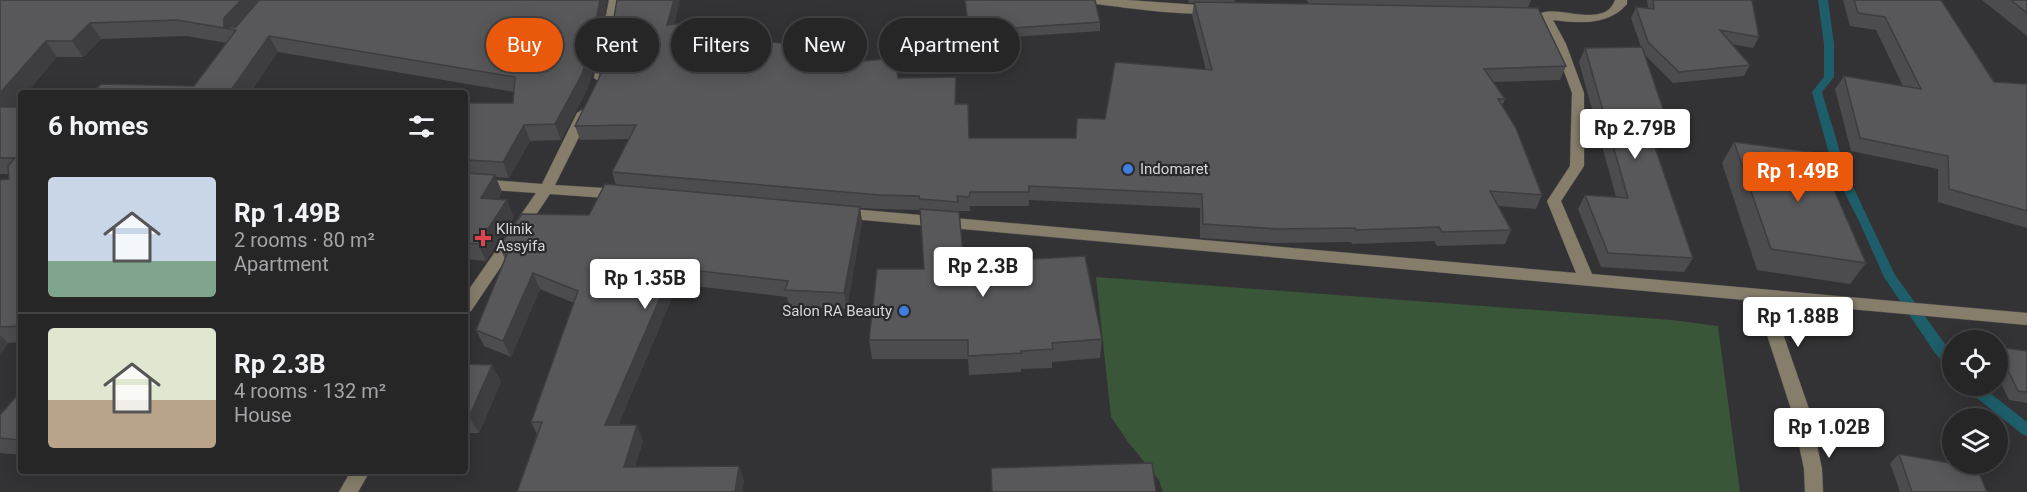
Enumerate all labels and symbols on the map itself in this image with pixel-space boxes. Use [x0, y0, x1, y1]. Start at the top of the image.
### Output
pin: Rp 2.79B [1573, 109, 1697, 160]
pin: Rp 1.49B [1736, 152, 1860, 203]
place label: Indomaret [1140, 160, 1209, 178]
marker: Indomaret [1121, 162, 1135, 176]
place label: Klinik Assyifa [496, 220, 545, 255]
marker: Klinik Assyifa [474, 229, 492, 247]
pin: Rp 2.3B [928, 247, 1038, 298]
pin: Rp 1.35B [583, 259, 707, 310]
pin: Rp 1.88B [1736, 297, 1860, 348]
place label: Salon RA Beauty [782, 302, 892, 320]
marker: Salon RA Beauty [897, 304, 911, 318]
pin: Rp 1.02B [1767, 408, 1891, 459]

